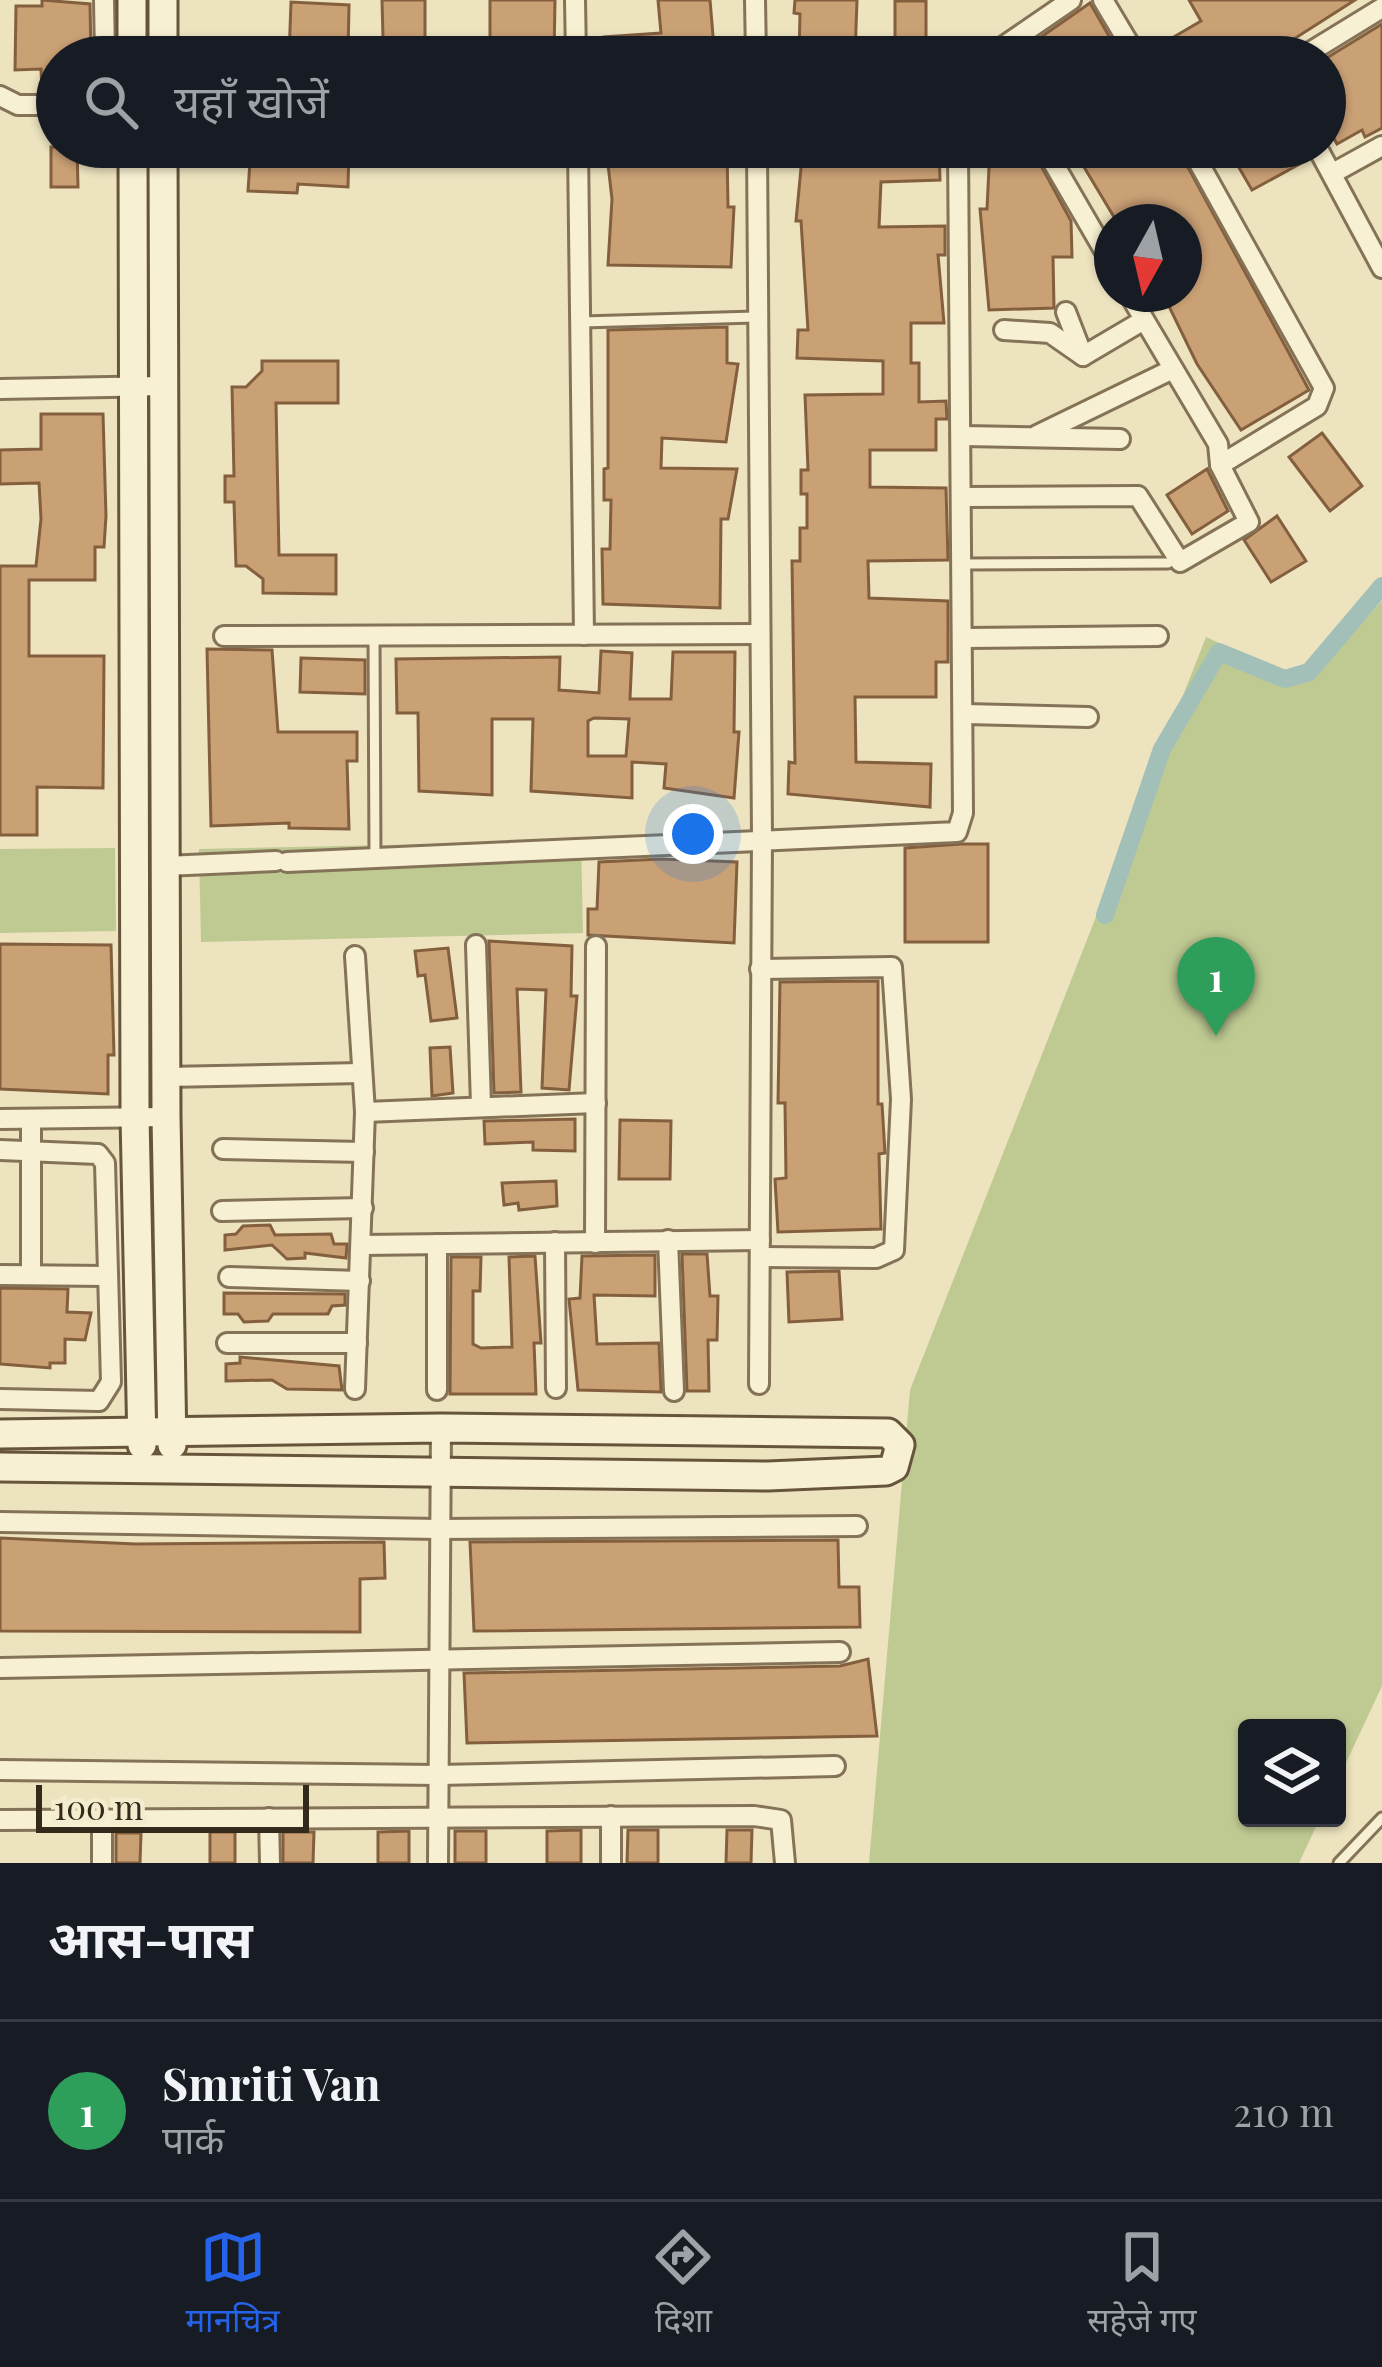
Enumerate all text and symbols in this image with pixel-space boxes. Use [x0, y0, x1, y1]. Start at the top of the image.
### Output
search box [36, 36, 1346, 168]
icon: search [78, 69, 144, 135]
text: यहाँ खोजें [174, 69, 329, 129]
north arrow [1094, 204, 1202, 312]
your location [663, 804, 723, 864]
pin: 1 [1177, 937, 1255, 1036]
map controls [1238, 1719, 1346, 1827]
button: layers [1238, 1719, 1346, 1827]
scale bar [36, 1779, 309, 1832]
text: 100 m [54, 1784, 143, 1828]
text: आस-पास [48, 1903, 253, 1971]
text: Smriti Van [162, 2052, 381, 2112]
text: 1 [80, 2085, 94, 2137]
text: 210 m [1233, 2085, 1334, 2137]
text: पार्क [162, 2112, 224, 2164]
tab: मानचित्र [185, 2224, 280, 2345]
tab: दिशा [650, 2224, 716, 2345]
tab: सहेजे गए [1087, 2224, 1197, 2345]

